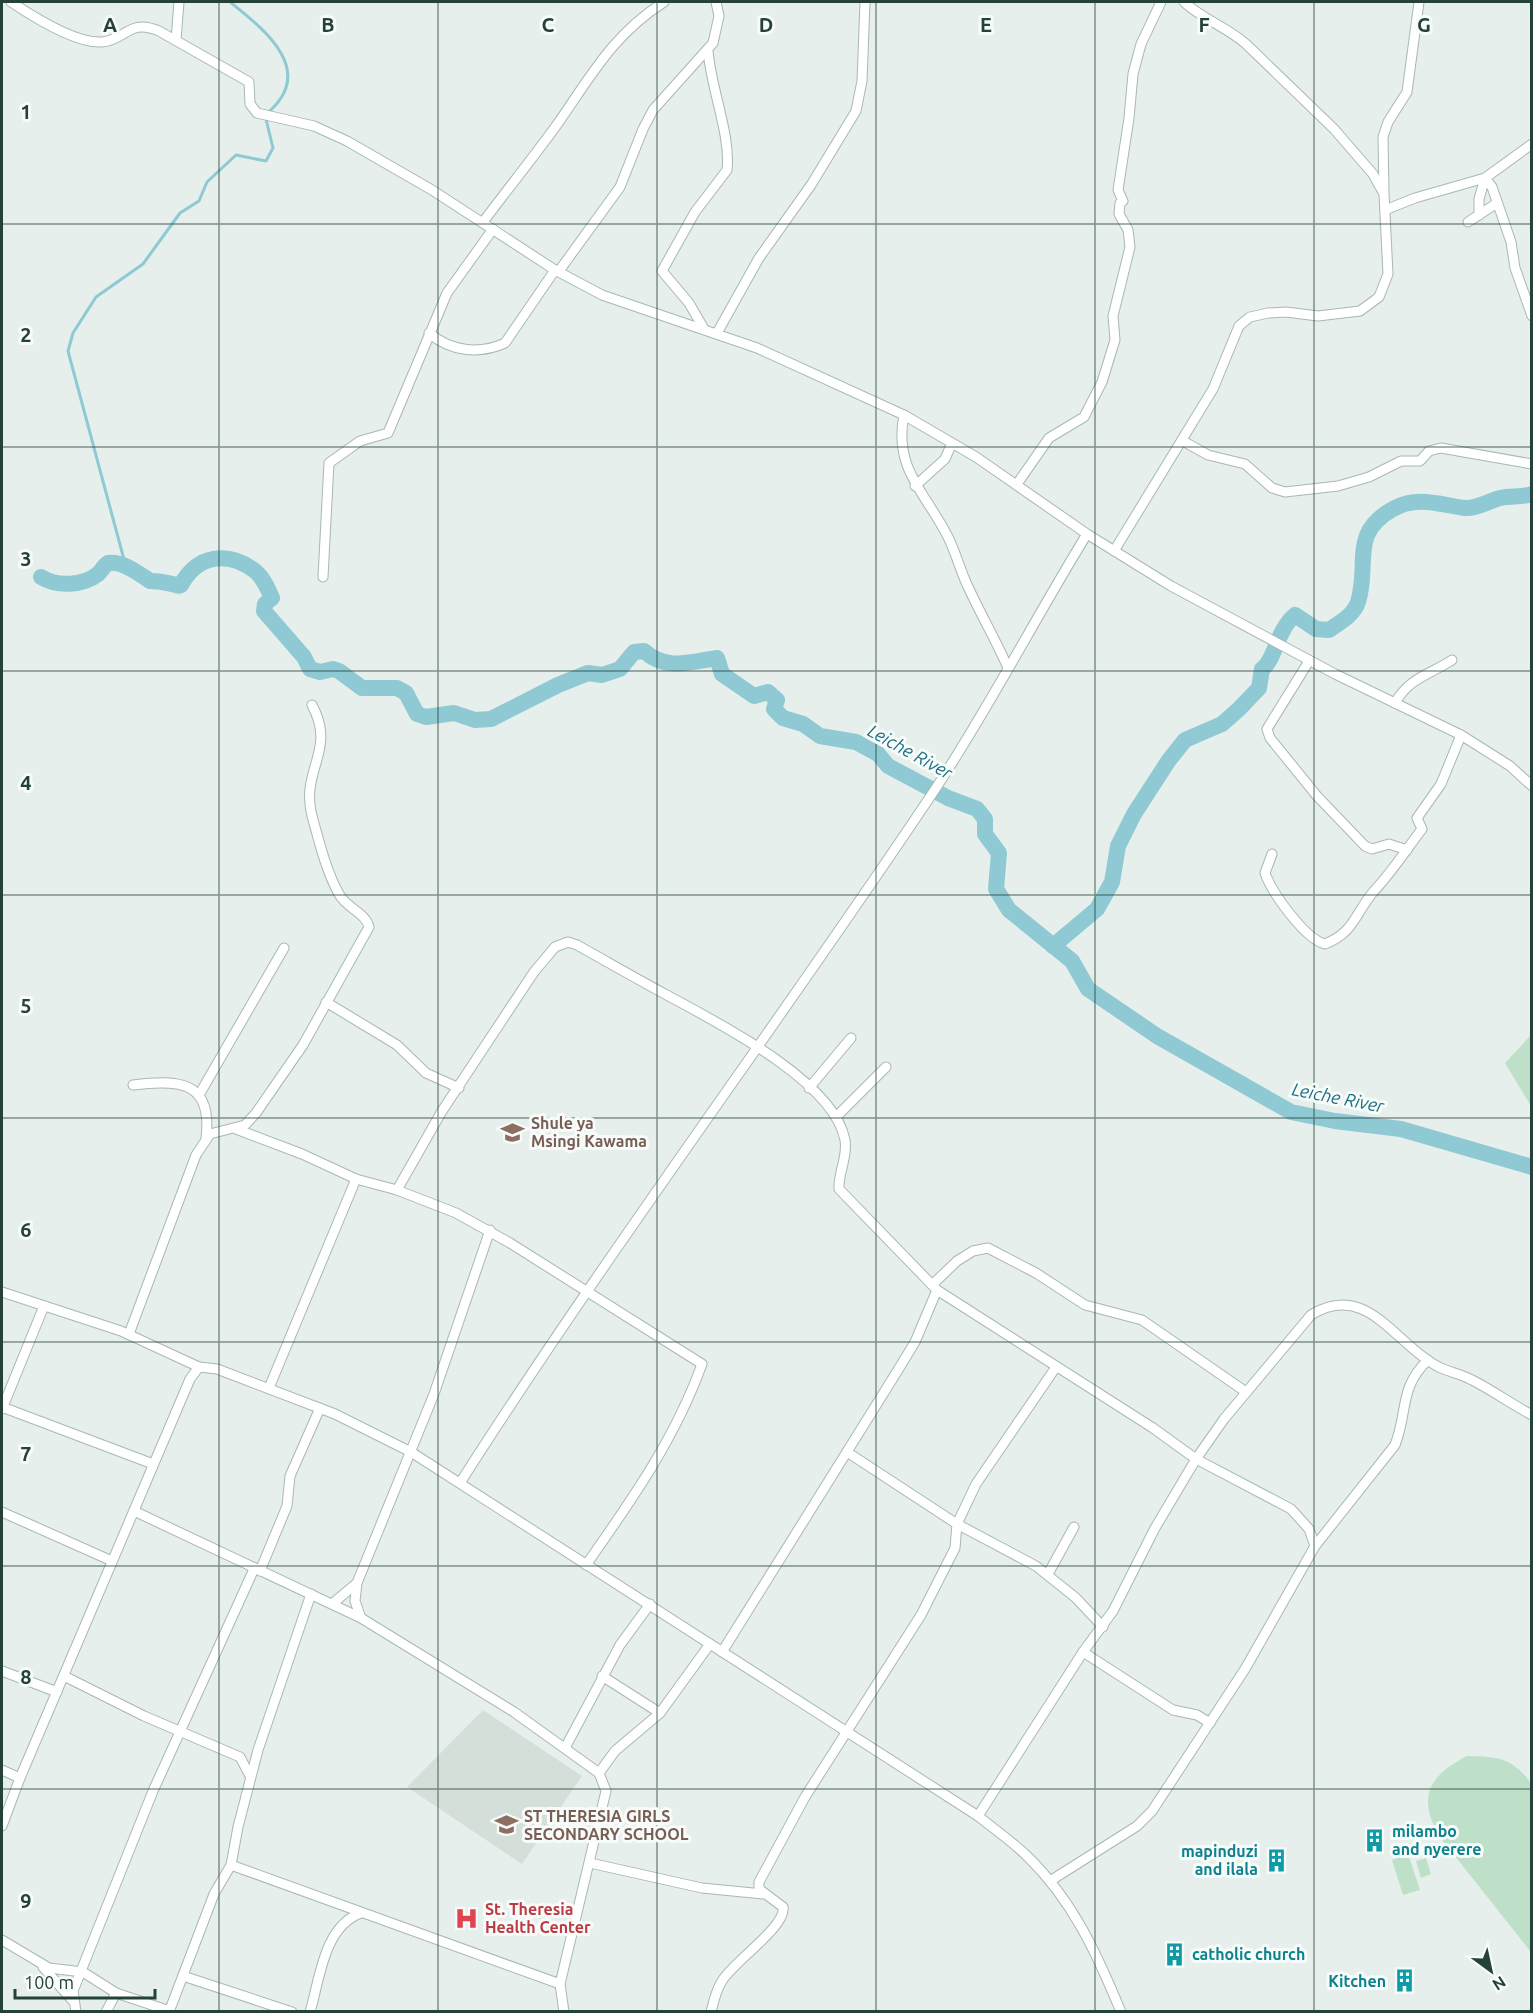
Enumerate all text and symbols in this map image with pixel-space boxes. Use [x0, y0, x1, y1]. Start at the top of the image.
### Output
text: A [103, 13, 117, 36]
text: B [321, 13, 335, 36]
text: C [542, 13, 555, 36]
text: D [759, 13, 773, 36]
text: E [980, 13, 992, 36]
text: F [1198, 13, 1210, 36]
text: G [1417, 13, 1431, 36]
text: 1 [20, 100, 32, 123]
text: 2 [20, 323, 32, 346]
text: 3 [20, 547, 32, 570]
water label: Leiche River [865, 720, 957, 783]
text: 4 [20, 771, 32, 794]
text: 5 [20, 994, 32, 1017]
water label: Leiche River [1291, 1078, 1387, 1116]
place label: Shule ya Msingi Kawama [531, 1114, 647, 1150]
school or university icon: Shule ya Msingi Kawama [500, 1119, 526, 1145]
text: 6 [20, 1218, 32, 1241]
text: 7 [20, 1442, 32, 1465]
text: 8 [20, 1665, 32, 1688]
place label: ST THERESIA GIRLS SECONDARY SCHOOL [524, 1807, 689, 1843]
school or university icon: ST THERESIA GIRLS SECONDARY SCHOOL [493, 1812, 519, 1838]
place label: milambo and nyerere [1392, 1822, 1481, 1858]
building icon: milambo and nyerere [1361, 1827, 1387, 1853]
place label: mapinduzi and ilala [1181, 1842, 1258, 1878]
building icon: mapinduzi and ilala [1263, 1847, 1289, 1873]
text: 9 [20, 1889, 32, 1912]
place label: St. Theresia Health Center [485, 1900, 591, 1936]
hospital icon: St. Theresia Health Center [454, 1905, 480, 1931]
building icon: catholic church [1161, 1941, 1187, 1967]
north arrow [1461, 1941, 1521, 2001]
place label: catholic church [1192, 1945, 1305, 1963]
scale bar [15, 1962, 154, 2000]
building icon: Kitchen [1391, 1968, 1417, 1994]
text: 100 m [24, 1972, 74, 1992]
place label: Kitchen [1328, 1972, 1386, 1990]
text: N [1489, 1973, 1509, 1994]

